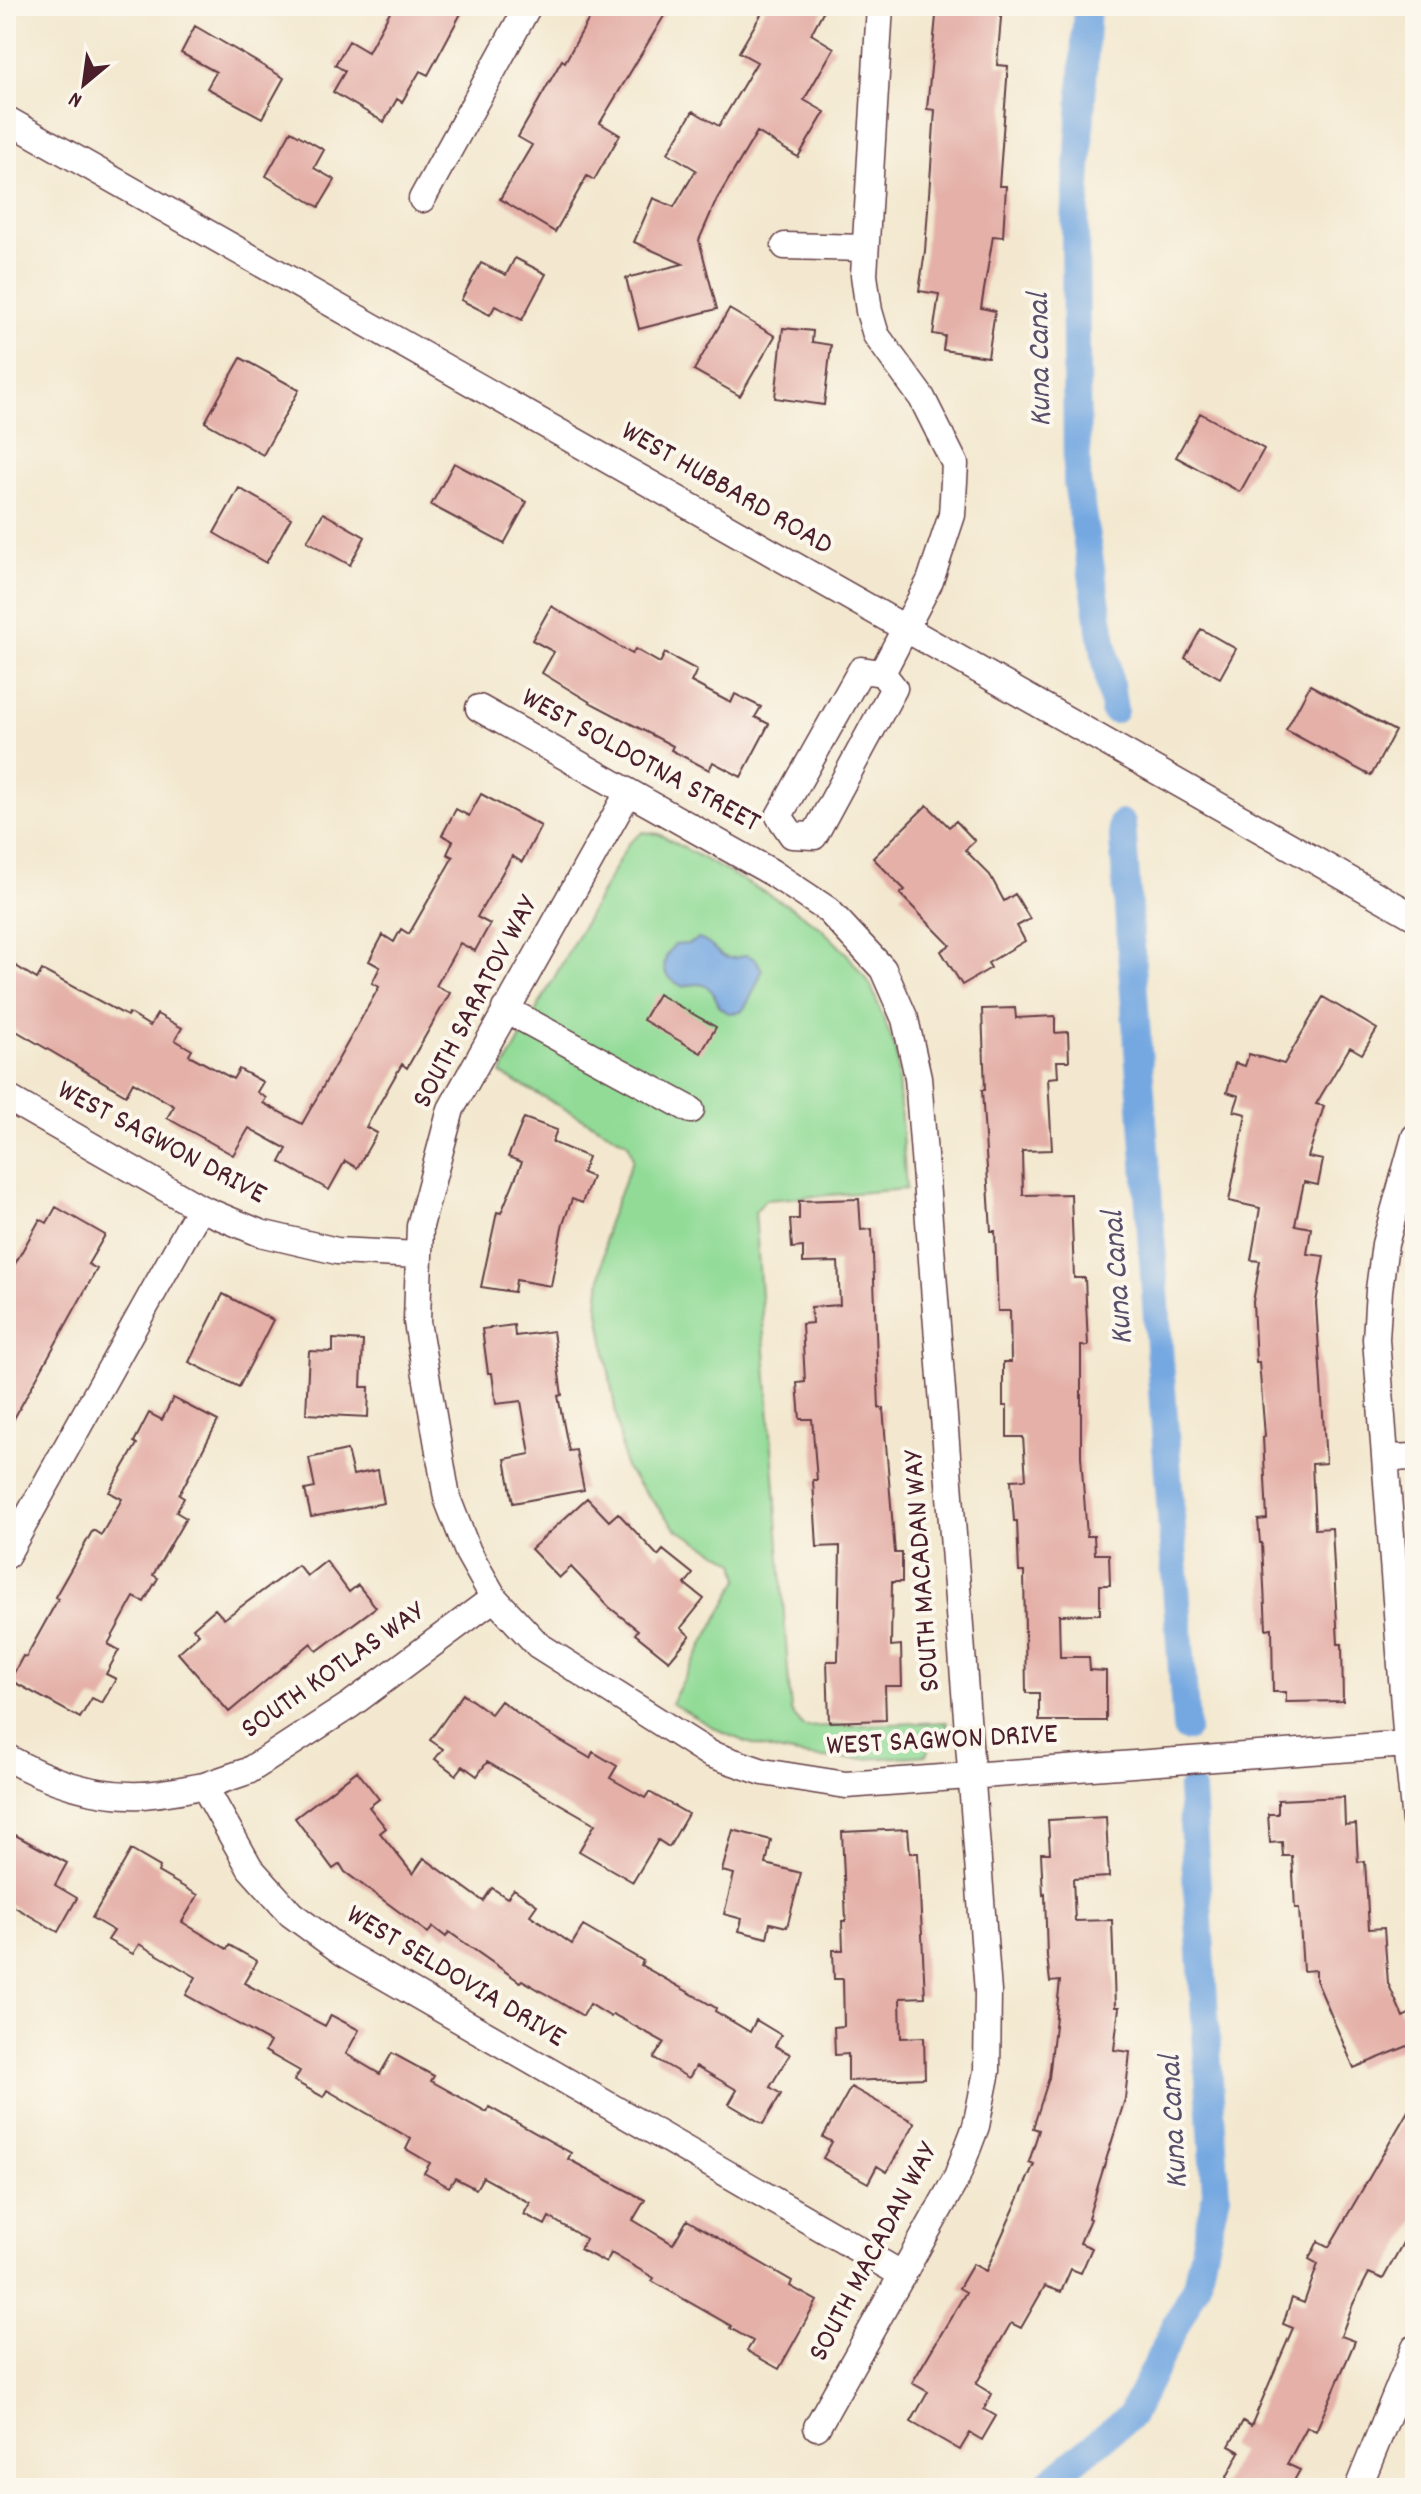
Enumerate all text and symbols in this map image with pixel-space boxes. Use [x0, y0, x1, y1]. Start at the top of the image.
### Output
north arrow [44, 44, 124, 124]
text: N [64, 82, 88, 115]
water label: Kuna Canal [1018, 290, 1066, 427]
street label: WEST HUBBARD ROAD [612, 412, 840, 568]
street label: WEST SOLDOTNA STREET [513, 678, 767, 846]
street label: SOUTH SARATOV WAY [403, 888, 552, 1117]
street label: WEST SAGWON DRIVE [49, 1071, 274, 1217]
water label: Kuna Canal [1092, 1207, 1148, 1346]
street label: SOUTH MACADAN WAY [894, 1448, 954, 1693]
street label: SOUTH KOTLAS WAY [233, 1592, 435, 1751]
street label: WEST SAGWON DRIVE [825, 1714, 1059, 1770]
street label: WEST SELDOVIA DRIVE [337, 1895, 573, 2061]
water label: Kuna Canal [1149, 2052, 1202, 2190]
street label: SOUTH MACADAN WAY [799, 2135, 951, 2370]

